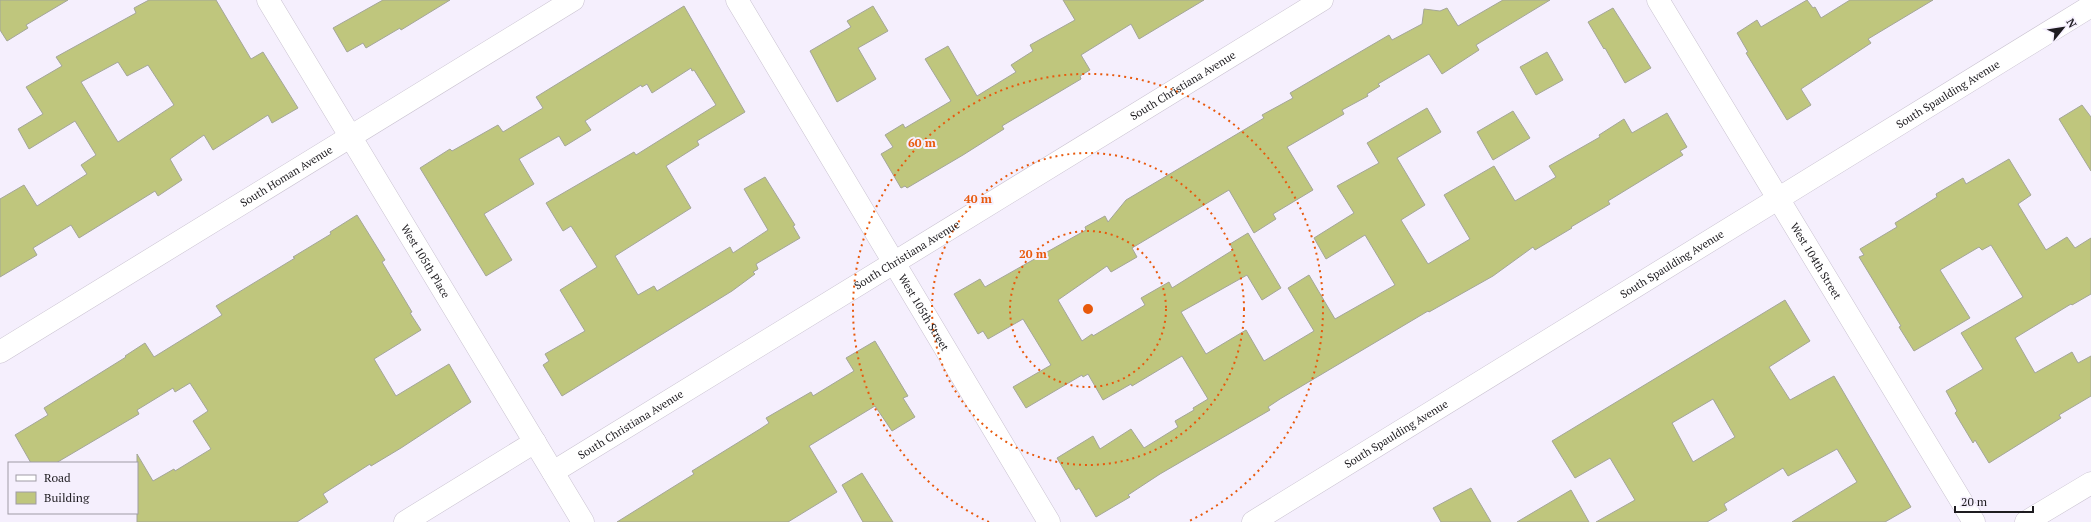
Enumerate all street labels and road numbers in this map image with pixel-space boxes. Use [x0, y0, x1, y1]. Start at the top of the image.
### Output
street label: South Christiana Avenue [1128, 48, 1238, 123]
street label: South Spaulding Avenue [1893, 57, 2003, 131]
street label: South Homan Avenue [238, 142, 335, 210]
street label: South Christiana Avenue [851, 217, 962, 293]
street label: West 104th Street [1787, 220, 1844, 302]
street label: West 105th Place [398, 222, 453, 301]
street label: South Spaulding Avenue [1618, 227, 1727, 301]
street label: West 105th Street [895, 272, 952, 353]
street label: South Christiana Avenue [575, 387, 686, 462]
street label: South Spaulding Avenue [1342, 396, 1451, 471]

